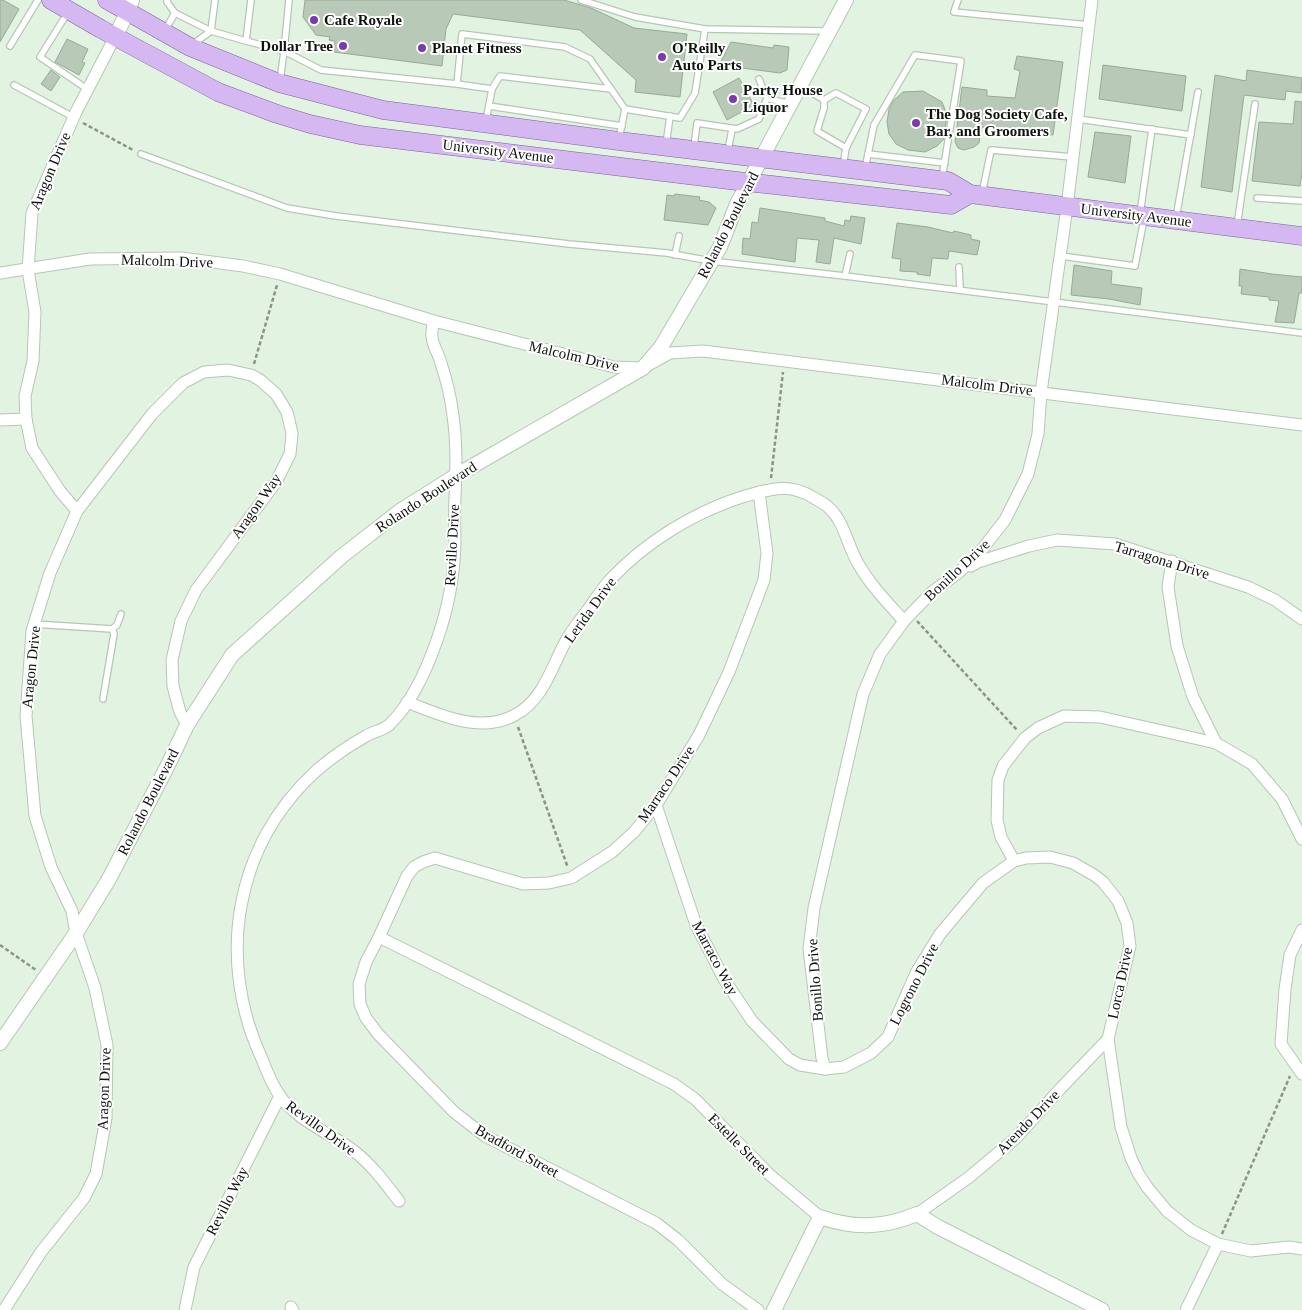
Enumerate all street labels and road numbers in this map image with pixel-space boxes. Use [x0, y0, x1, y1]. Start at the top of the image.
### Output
street label: Aragon Drive [26, 129, 74, 212]
street label: University Avenue [442, 136, 555, 166]
street label: Rolando Boulevard [694, 169, 762, 281]
street label: University Avenue [1080, 200, 1193, 230]
street label: Malcolm Drive [121, 251, 214, 271]
street label: Malcolm Drive [527, 338, 621, 374]
street label: Malcolm Drive [940, 371, 1034, 399]
street label: Rolando Boulevard [373, 458, 480, 536]
street label: Aragon Way [228, 470, 285, 542]
street label: Revillo Drive [442, 503, 462, 586]
street label: Bonillo Drive [921, 536, 993, 604]
street label: Tarragona Drive [1113, 538, 1212, 582]
street label: Lerida Drive [561, 574, 619, 646]
street label: Aragon Drive [19, 625, 43, 709]
street label: Marraco Drive [635, 742, 698, 825]
street label: Rolando Boulevard [114, 746, 182, 858]
street label: Marraco Way [689, 918, 741, 998]
street label: Bonillo Drive [804, 938, 826, 1022]
street label: Logrono Drive [887, 940, 942, 1028]
street label: Lorca Drive [1105, 945, 1135, 1020]
street label: Aragon Drive [95, 1047, 113, 1131]
street label: Arendo Drive [993, 1086, 1063, 1157]
street label: Revillo Drive [283, 1097, 359, 1159]
street label: Estelle Street [705, 1110, 773, 1178]
street label: Bradford Street [472, 1121, 562, 1181]
street label: Revillo Way [203, 1164, 251, 1238]

